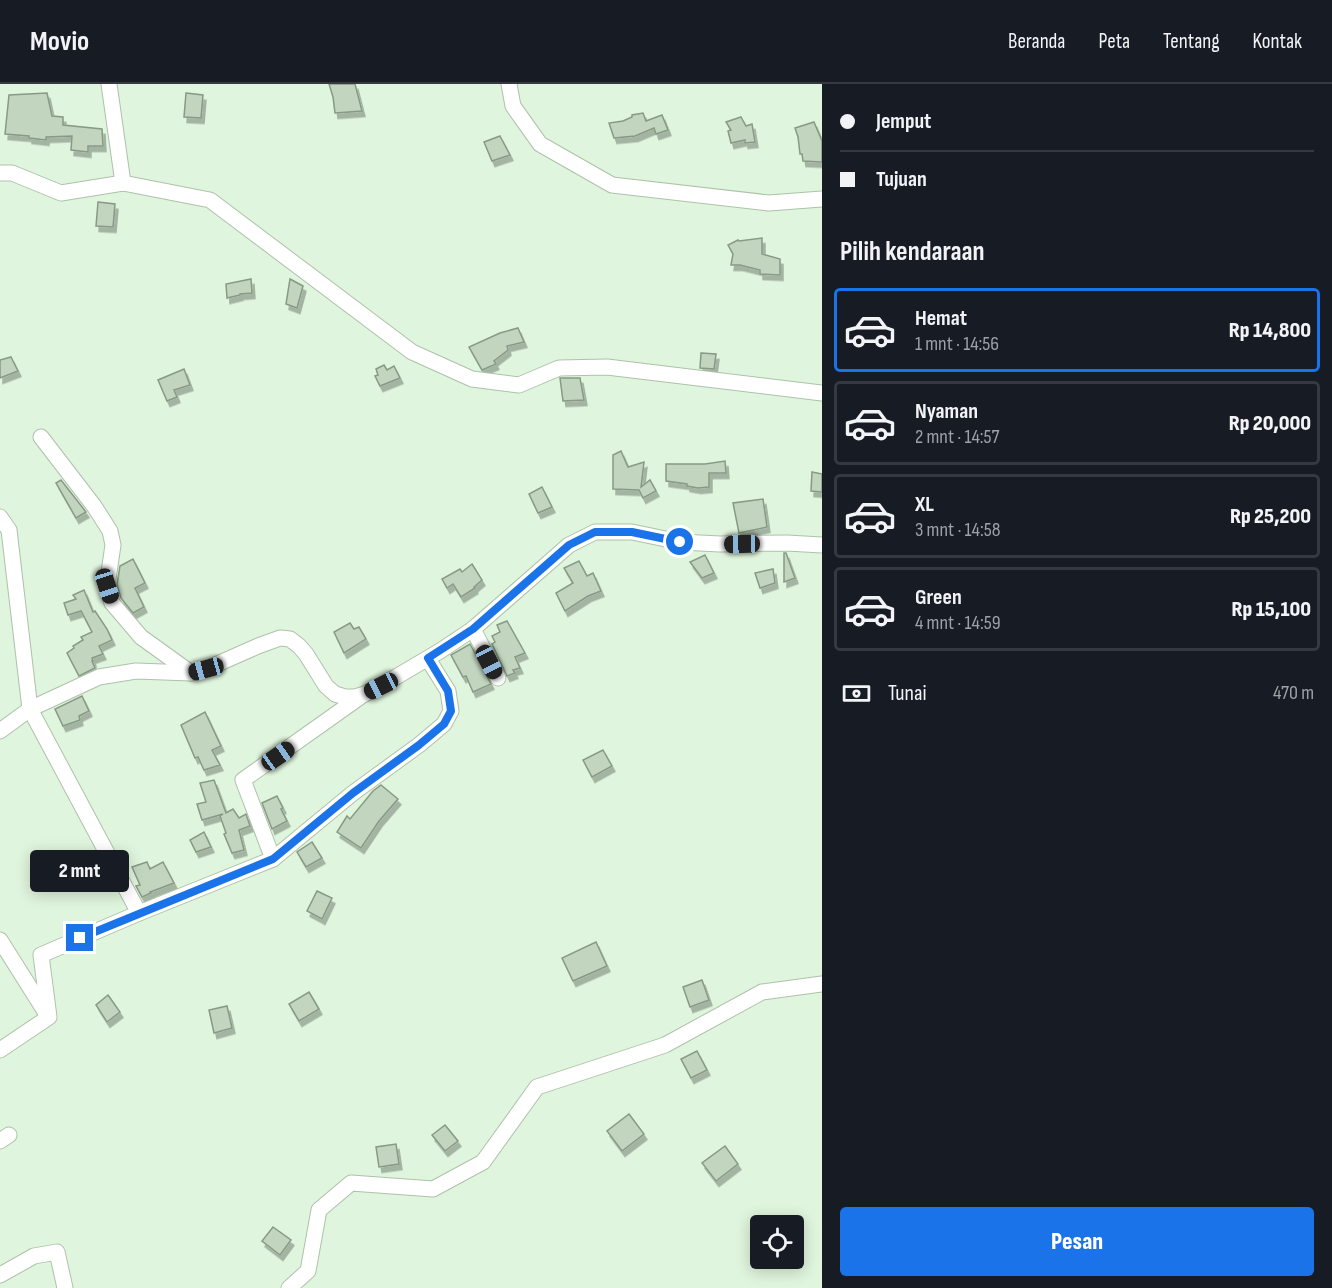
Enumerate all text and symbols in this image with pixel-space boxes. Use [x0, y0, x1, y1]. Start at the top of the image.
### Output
text: Movio [30, 25, 89, 58]
text: Beranda [1008, 29, 1065, 54]
text: Peta [1098, 29, 1130, 54]
text: Tentang [1163, 29, 1220, 54]
text: Kontak [1253, 29, 1302, 54]
text: Jemput [876, 108, 931, 135]
text: Tujuan [876, 166, 927, 193]
text: Pilih kendaraan [840, 236, 985, 268]
icon: car [843, 303, 897, 357]
text: Hemat [915, 305, 967, 332]
text: Rp 14,800 [1229, 317, 1311, 344]
text: 1 mnt · 14:56 [915, 332, 999, 356]
icon: car [843, 396, 897, 450]
text: Nyaman [915, 398, 978, 425]
text: Rp 20,000 [1229, 410, 1311, 437]
text: 2 mnt · 14:57 [915, 425, 999, 449]
icon: car [843, 489, 897, 543]
text: XL [915, 491, 934, 518]
text: Rp 25,200 [1230, 503, 1311, 530]
text: 3 mnt · 14:58 [915, 518, 1000, 542]
route start [666, 528, 693, 555]
car [724, 535, 760, 553]
car [93, 566, 121, 606]
icon: car [843, 582, 897, 636]
text: Green [915, 584, 962, 611]
text: Rp 15,100 [1231, 596, 1311, 623]
text: 4 mnt · 14:59 [915, 611, 1001, 635]
car [473, 642, 505, 682]
car [186, 656, 226, 682]
car [361, 670, 401, 702]
icon: cash [840, 677, 873, 710]
text: Tunai [888, 680, 927, 707]
text: 470 m [1273, 681, 1314, 705]
car [258, 738, 298, 774]
callout: 2 mnt [31, 851, 130, 893]
text: 2 mnt [59, 859, 100, 883]
route end [66, 924, 93, 951]
button: Pesan [840, 1207, 1314, 1276]
map controls [750, 1215, 804, 1269]
button: locate [750, 1215, 804, 1269]

